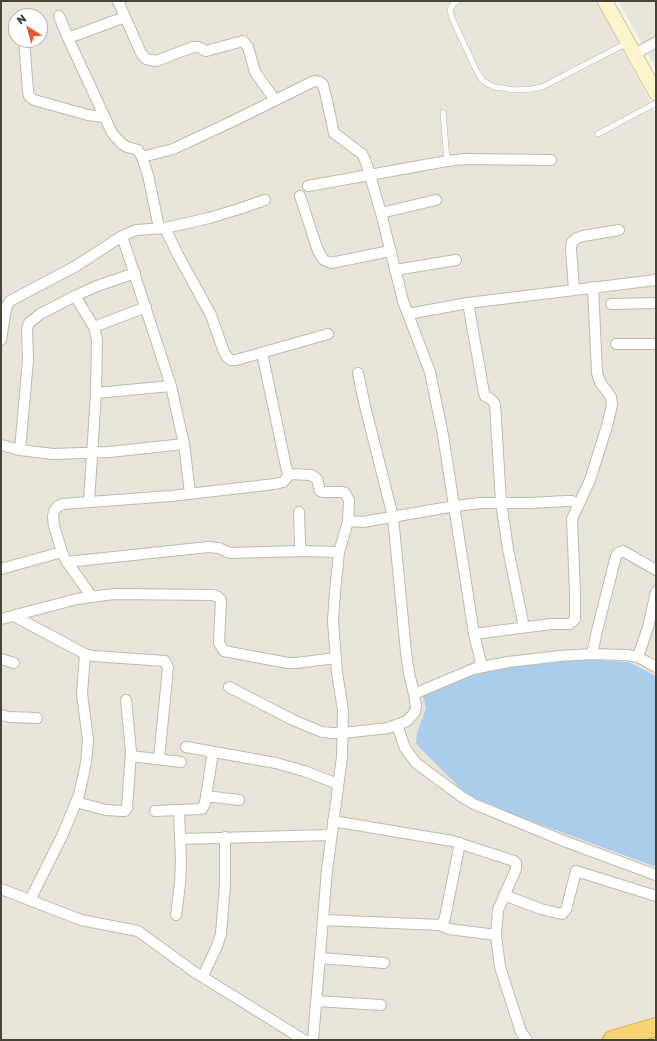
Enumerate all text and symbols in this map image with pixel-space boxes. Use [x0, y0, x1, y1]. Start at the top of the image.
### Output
north arrow [8, 8, 48, 48]
text: N [14, 11, 28, 27]

